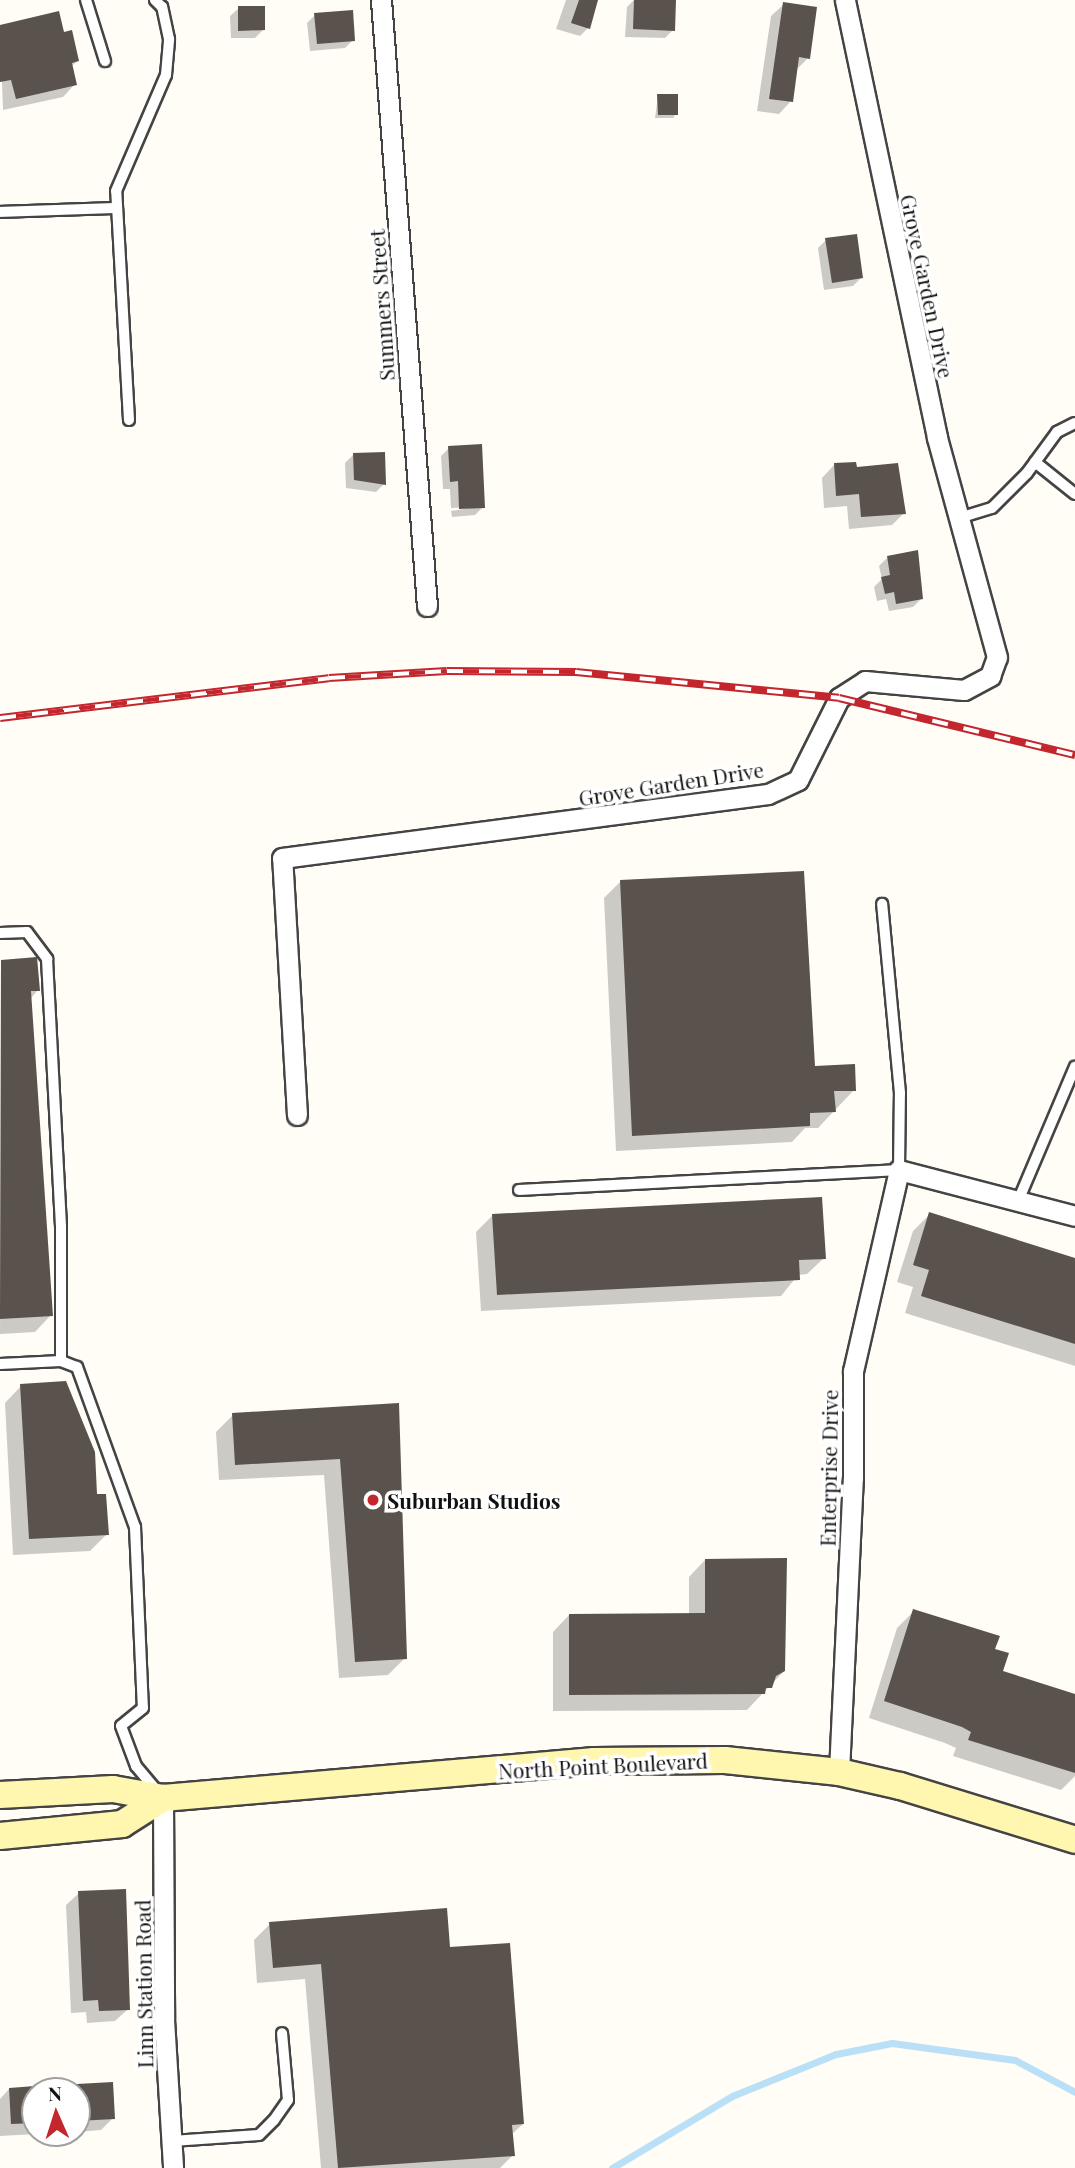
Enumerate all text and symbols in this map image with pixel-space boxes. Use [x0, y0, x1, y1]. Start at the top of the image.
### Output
street label: Grove Garden Drive [896, 192, 960, 380]
street label: Summers Street [363, 228, 399, 382]
street label: Grove Garden Drive [577, 756, 765, 810]
street label: Enterprise Drive [814, 1389, 842, 1547]
place label: Suburban Studios [387, 1487, 561, 1513]
marker: Suburban Studios [365, 1492, 381, 1508]
street label: North Point Boulevard [497, 1747, 709, 1783]
street label: Linn Station Road [129, 1899, 157, 2069]
north arrow [21, 2077, 91, 2147]
text: N [47, 2080, 63, 2106]

